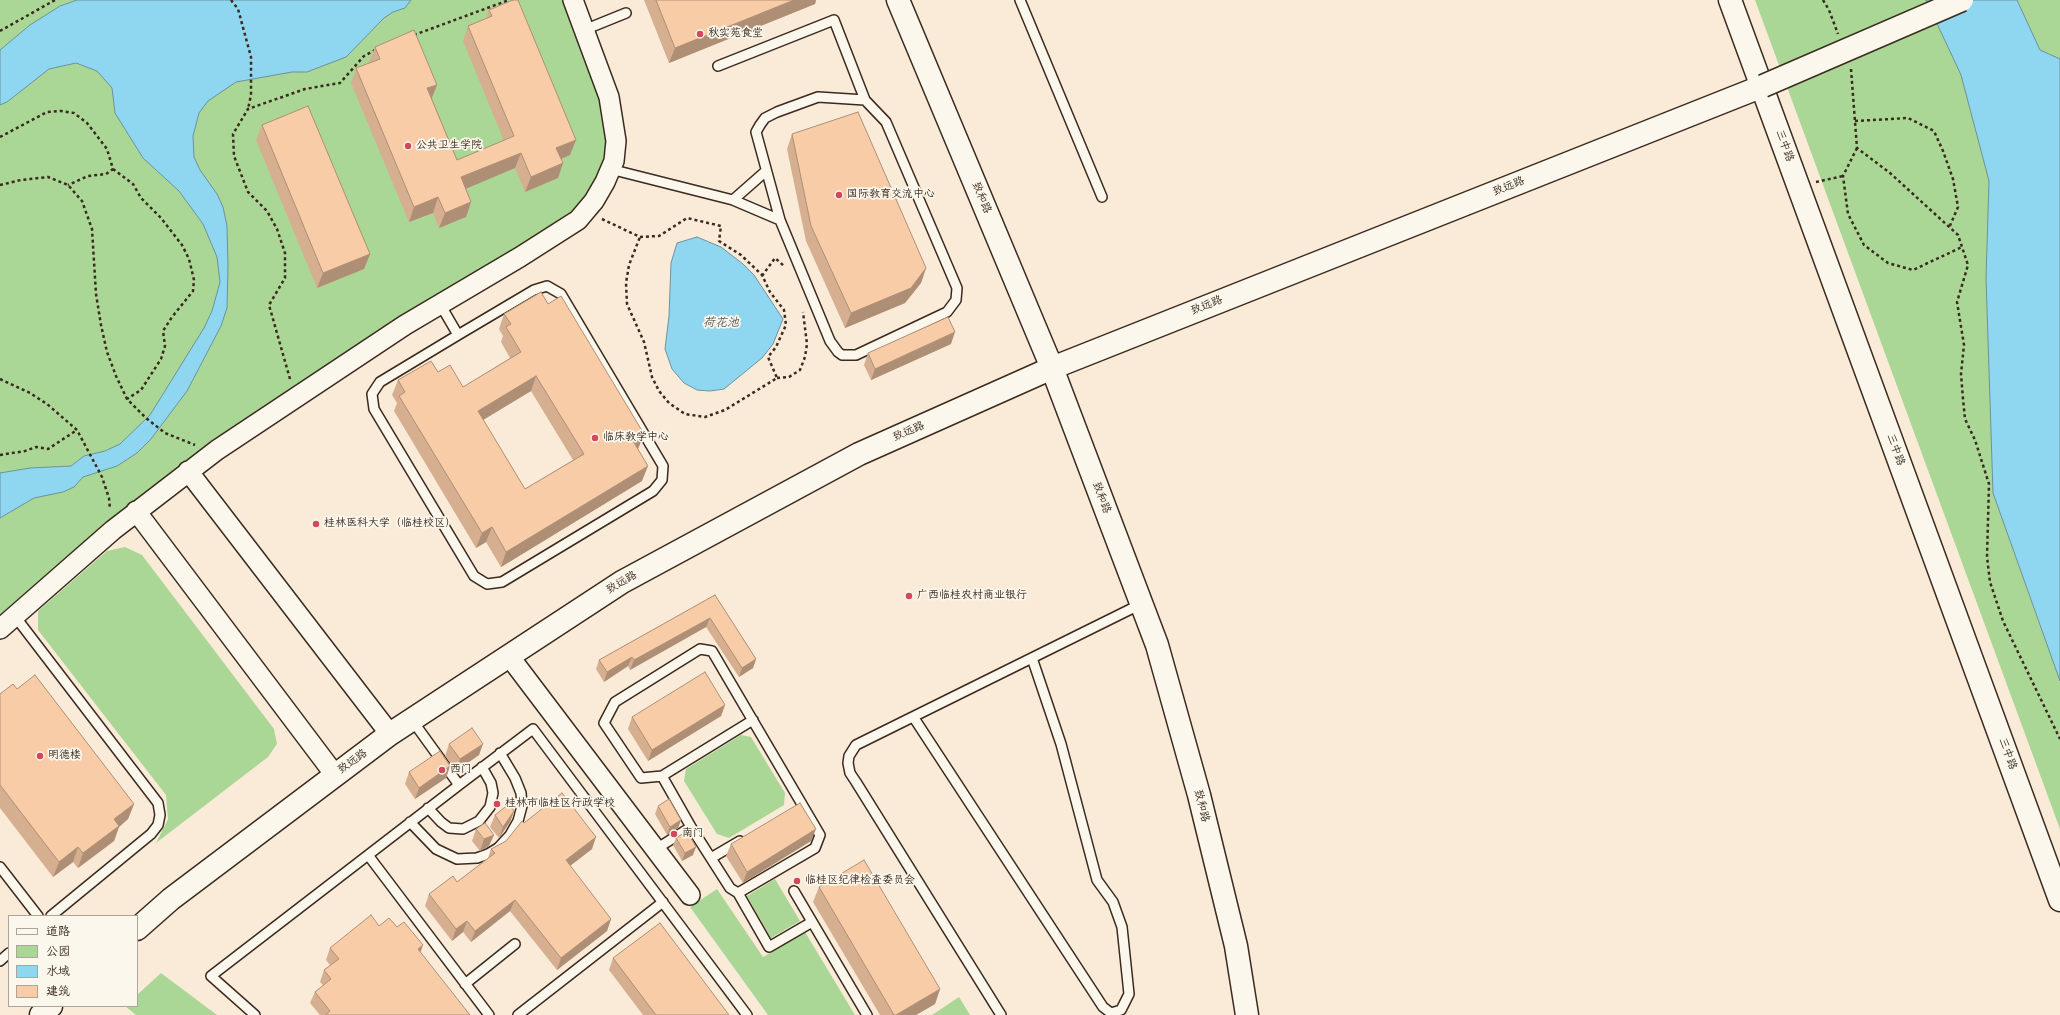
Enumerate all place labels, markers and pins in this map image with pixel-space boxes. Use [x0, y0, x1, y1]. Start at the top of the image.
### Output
place label: 秋实苑食堂 [708, 27, 763, 41]
marker: 秋实苑食堂 [695, 29, 705, 39]
place label: 公共卫生学院 [416, 139, 482, 153]
marker: 公共卫生学院 [403, 141, 413, 151]
place label: 国际教育交流中心 [847, 188, 935, 202]
marker: 国际教育交流中心 [834, 190, 844, 200]
place label: 临床教学中心 [603, 431, 669, 445]
marker: 临床教学中心 [590, 433, 600, 443]
place label: 桂林医科大学（临桂校区） [324, 517, 456, 531]
marker: 桂林医科大学（临桂校区） [311, 519, 321, 529]
place label: 广西临桂农村商业银行 [917, 589, 1027, 603]
marker: 广西临桂农村商业银行 [904, 591, 914, 601]
place label: 明德楼 [48, 749, 81, 763]
marker: 明德楼 [35, 751, 45, 761]
place label: 西门 [450, 763, 472, 777]
marker: 西门 [437, 765, 447, 775]
place label: 桂林市临桂区行政学校 [505, 797, 615, 811]
marker: 桂林市临桂区行政学校 [492, 799, 502, 809]
place label: 南门 [682, 827, 704, 841]
marker: 南门 [669, 829, 679, 839]
place label: 临桂区纪律检查委员会 [805, 874, 915, 888]
marker: 临桂区纪律检查委员会 [792, 876, 802, 886]

